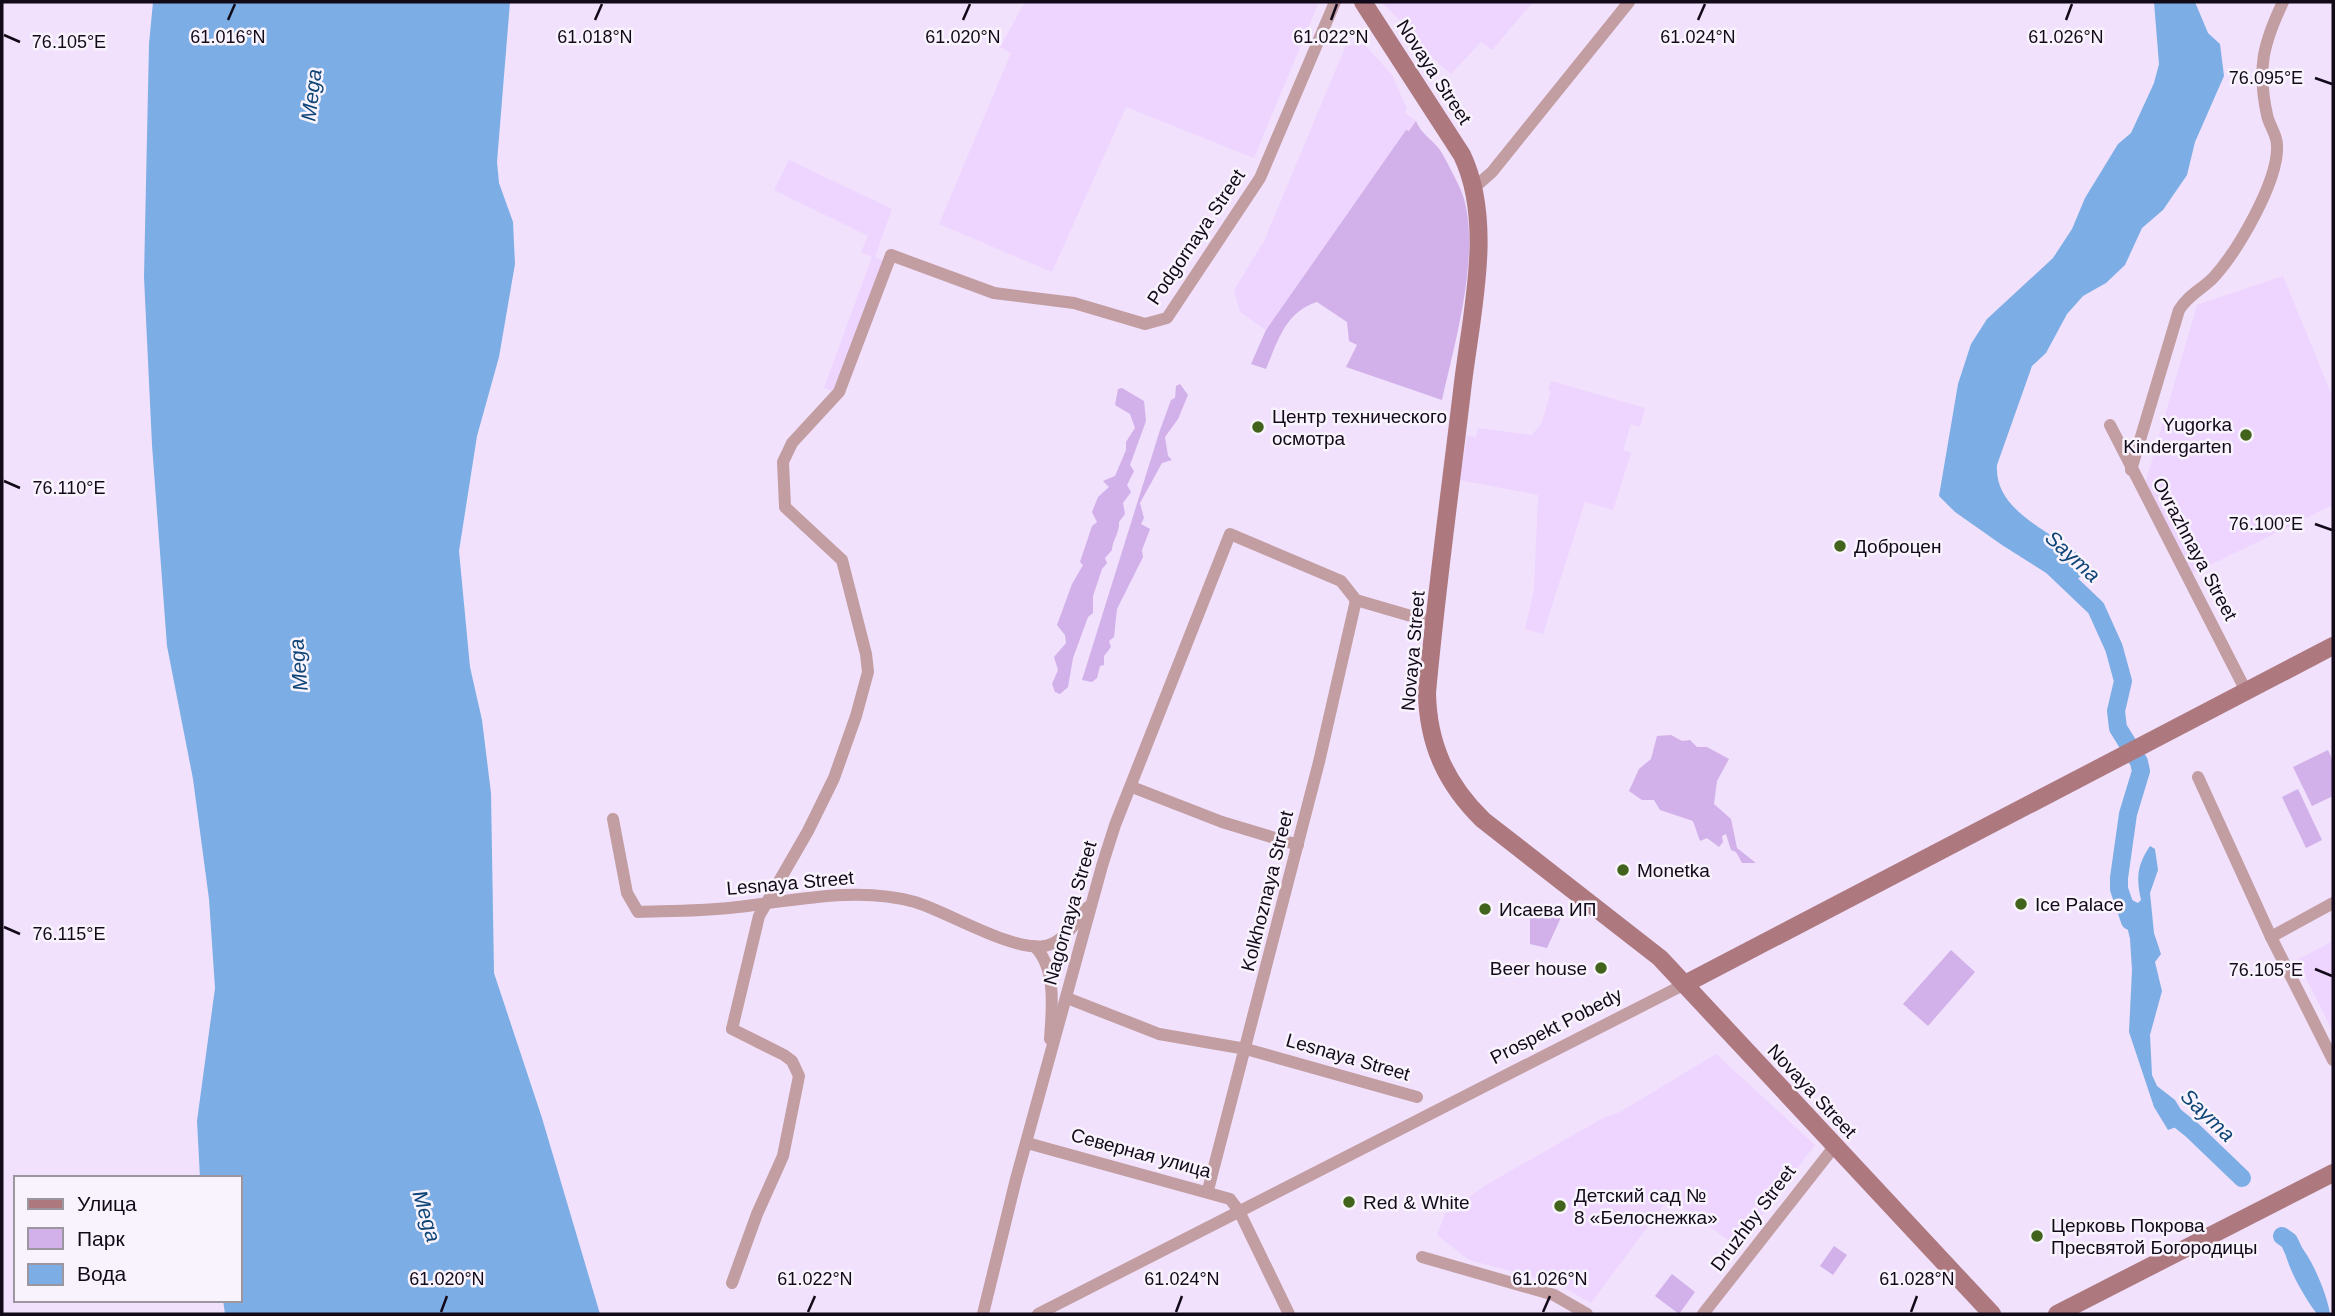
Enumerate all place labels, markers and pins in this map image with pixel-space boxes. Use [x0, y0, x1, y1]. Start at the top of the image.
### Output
place label: Центр технического осмотра [1272, 406, 1447, 449]
place label: Yugorka Kindergarten [2123, 414, 2232, 457]
marker: Центр технического осмотра [1250, 419, 1266, 435]
marker: Yugorka Kindergarten [2238, 427, 2254, 443]
place label: Доброцен [1854, 536, 1941, 557]
marker: Доброцен [1832, 538, 1848, 554]
place label: Monetka [1637, 860, 1710, 881]
marker: Monetka [1615, 862, 1631, 878]
place label: Ice Palace [2035, 894, 2124, 915]
marker: Ice Palace [2013, 896, 2029, 912]
place label: Исаева ИП [1499, 899, 1596, 920]
marker: Исаева ИП [1477, 901, 1493, 917]
place label: Beer house [1490, 958, 1587, 979]
marker: Beer house [1593, 960, 1609, 976]
place label: Детский сад № 8 «Белоснежка» [1574, 1185, 1718, 1228]
place label: Red & White [1363, 1192, 1470, 1213]
marker: Red & White [1341, 1194, 1357, 1210]
marker: Детский сад № 8 «Белоснежка» [1552, 1198, 1568, 1214]
place label: Церковь Покрова Пресвятой Богородицы [2051, 1215, 2257, 1258]
marker: Церковь Покрова Пресвятой Богородицы [2029, 1228, 2045, 1244]

